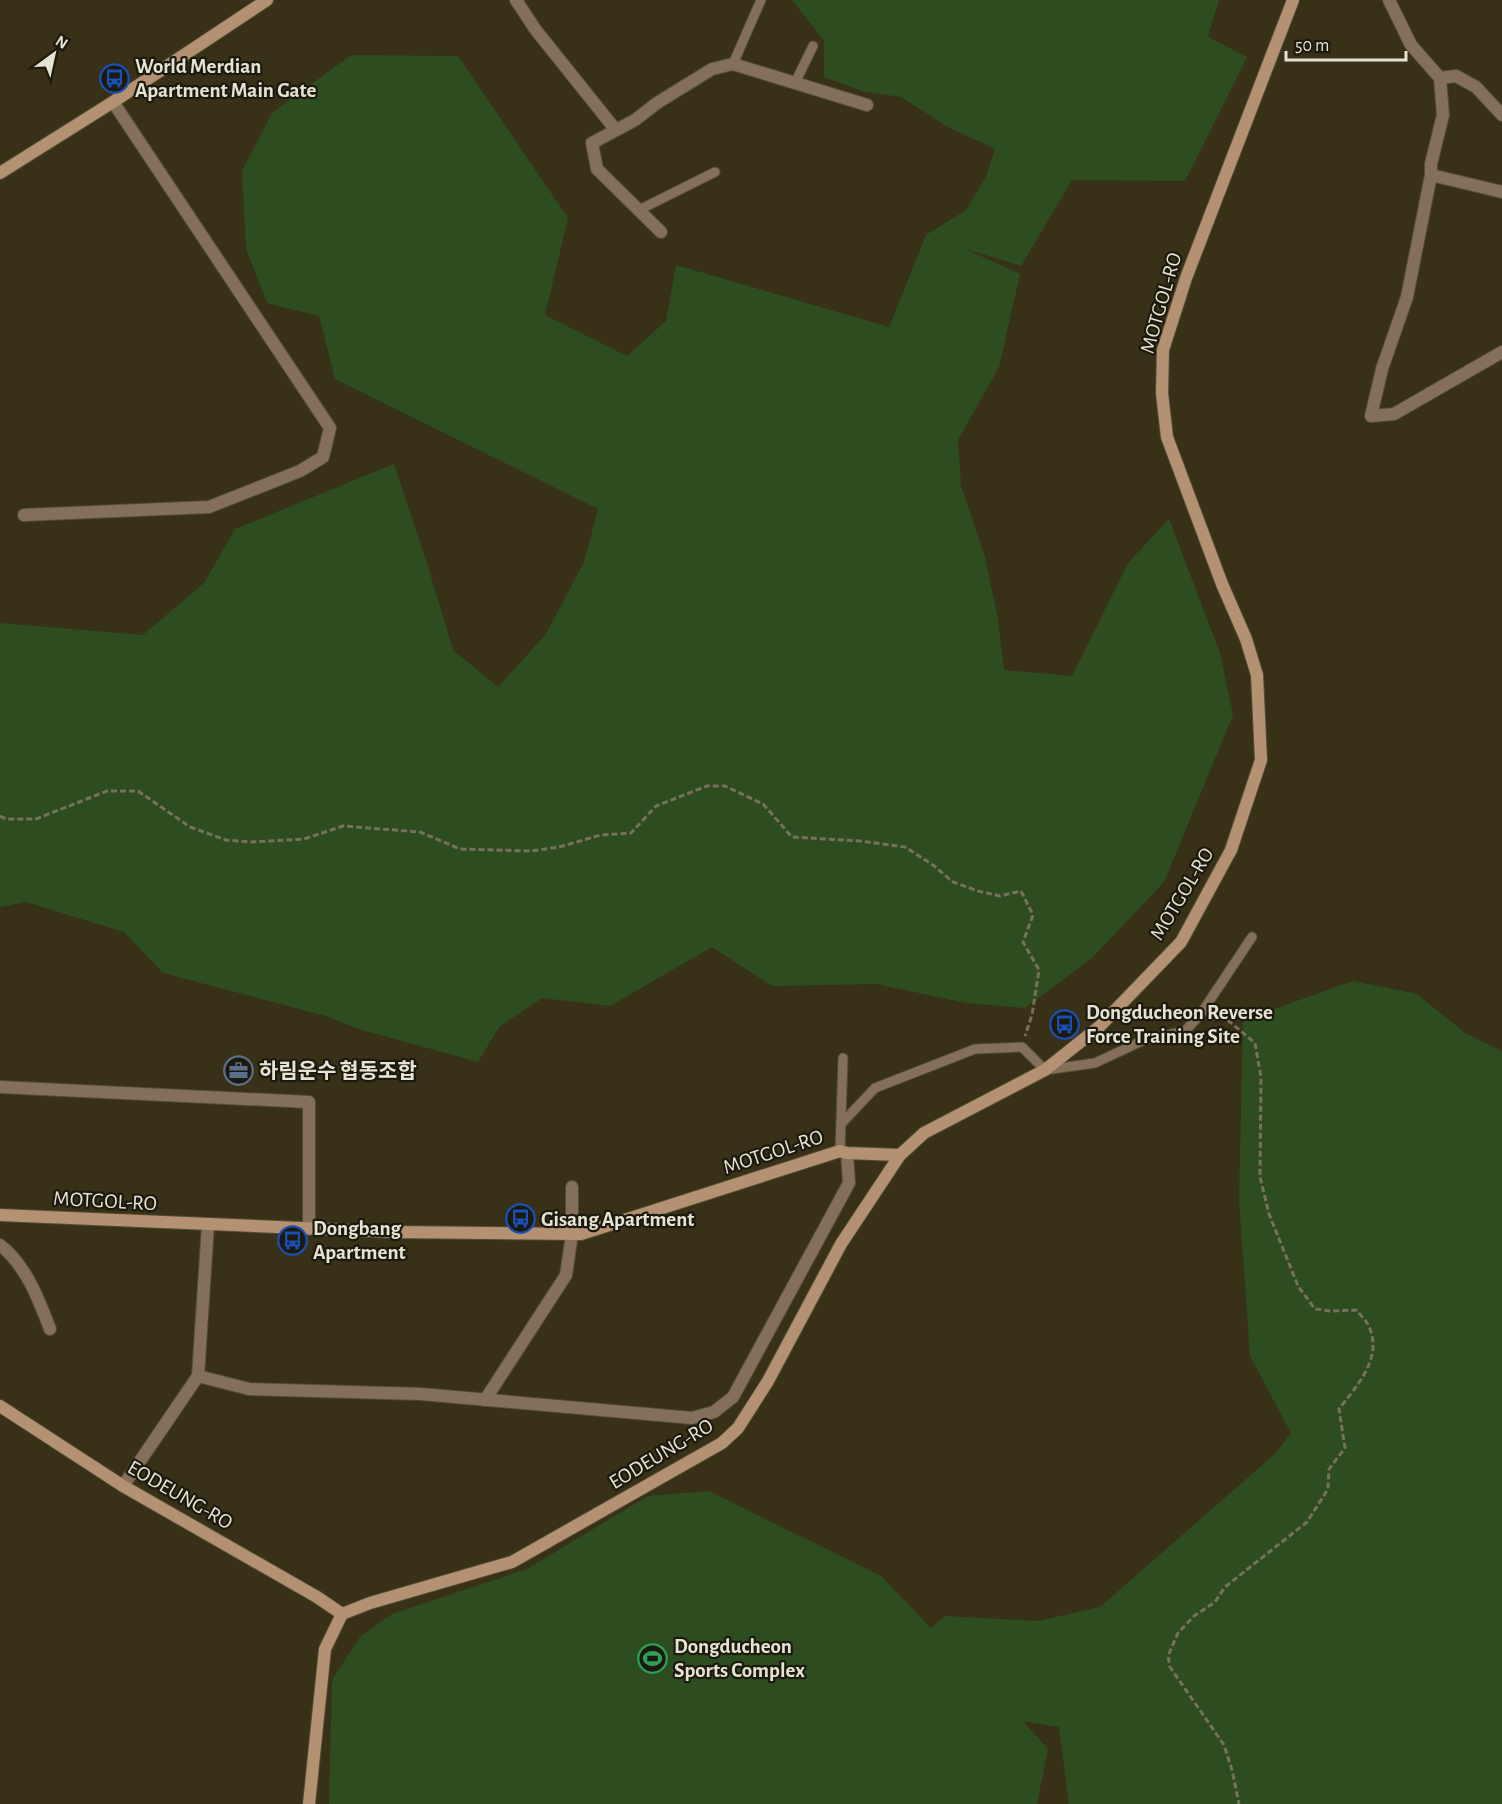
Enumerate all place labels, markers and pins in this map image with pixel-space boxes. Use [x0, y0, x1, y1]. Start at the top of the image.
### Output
place label: World Merdian Apartment Main Gate [135, 56, 317, 101]
bus stop icon: World Merdian Apartment Main Gate [98, 62, 130, 94]
place label: Dongducheon Reverse Force Training Site [1086, 1002, 1273, 1047]
bus stop icon: Dongducheon Reverse Force Training Site [1049, 1008, 1081, 1040]
office icon: 하림운수 협동조합 [222, 1055, 254, 1087]
place label: 하림운수 협동조합 [259, 1060, 417, 1082]
bus stop icon: Gisang Apartment [504, 1203, 536, 1235]
place label: Gisang Apartment [541, 1209, 694, 1230]
place label: Dongbang Apartment [313, 1218, 406, 1263]
bus stop icon: Dongbang Apartment [276, 1224, 308, 1256]
place label: Dongducheon Sports Complex [674, 1636, 805, 1681]
sports icon: Dongducheon Sports Complex [637, 1642, 669, 1674]

